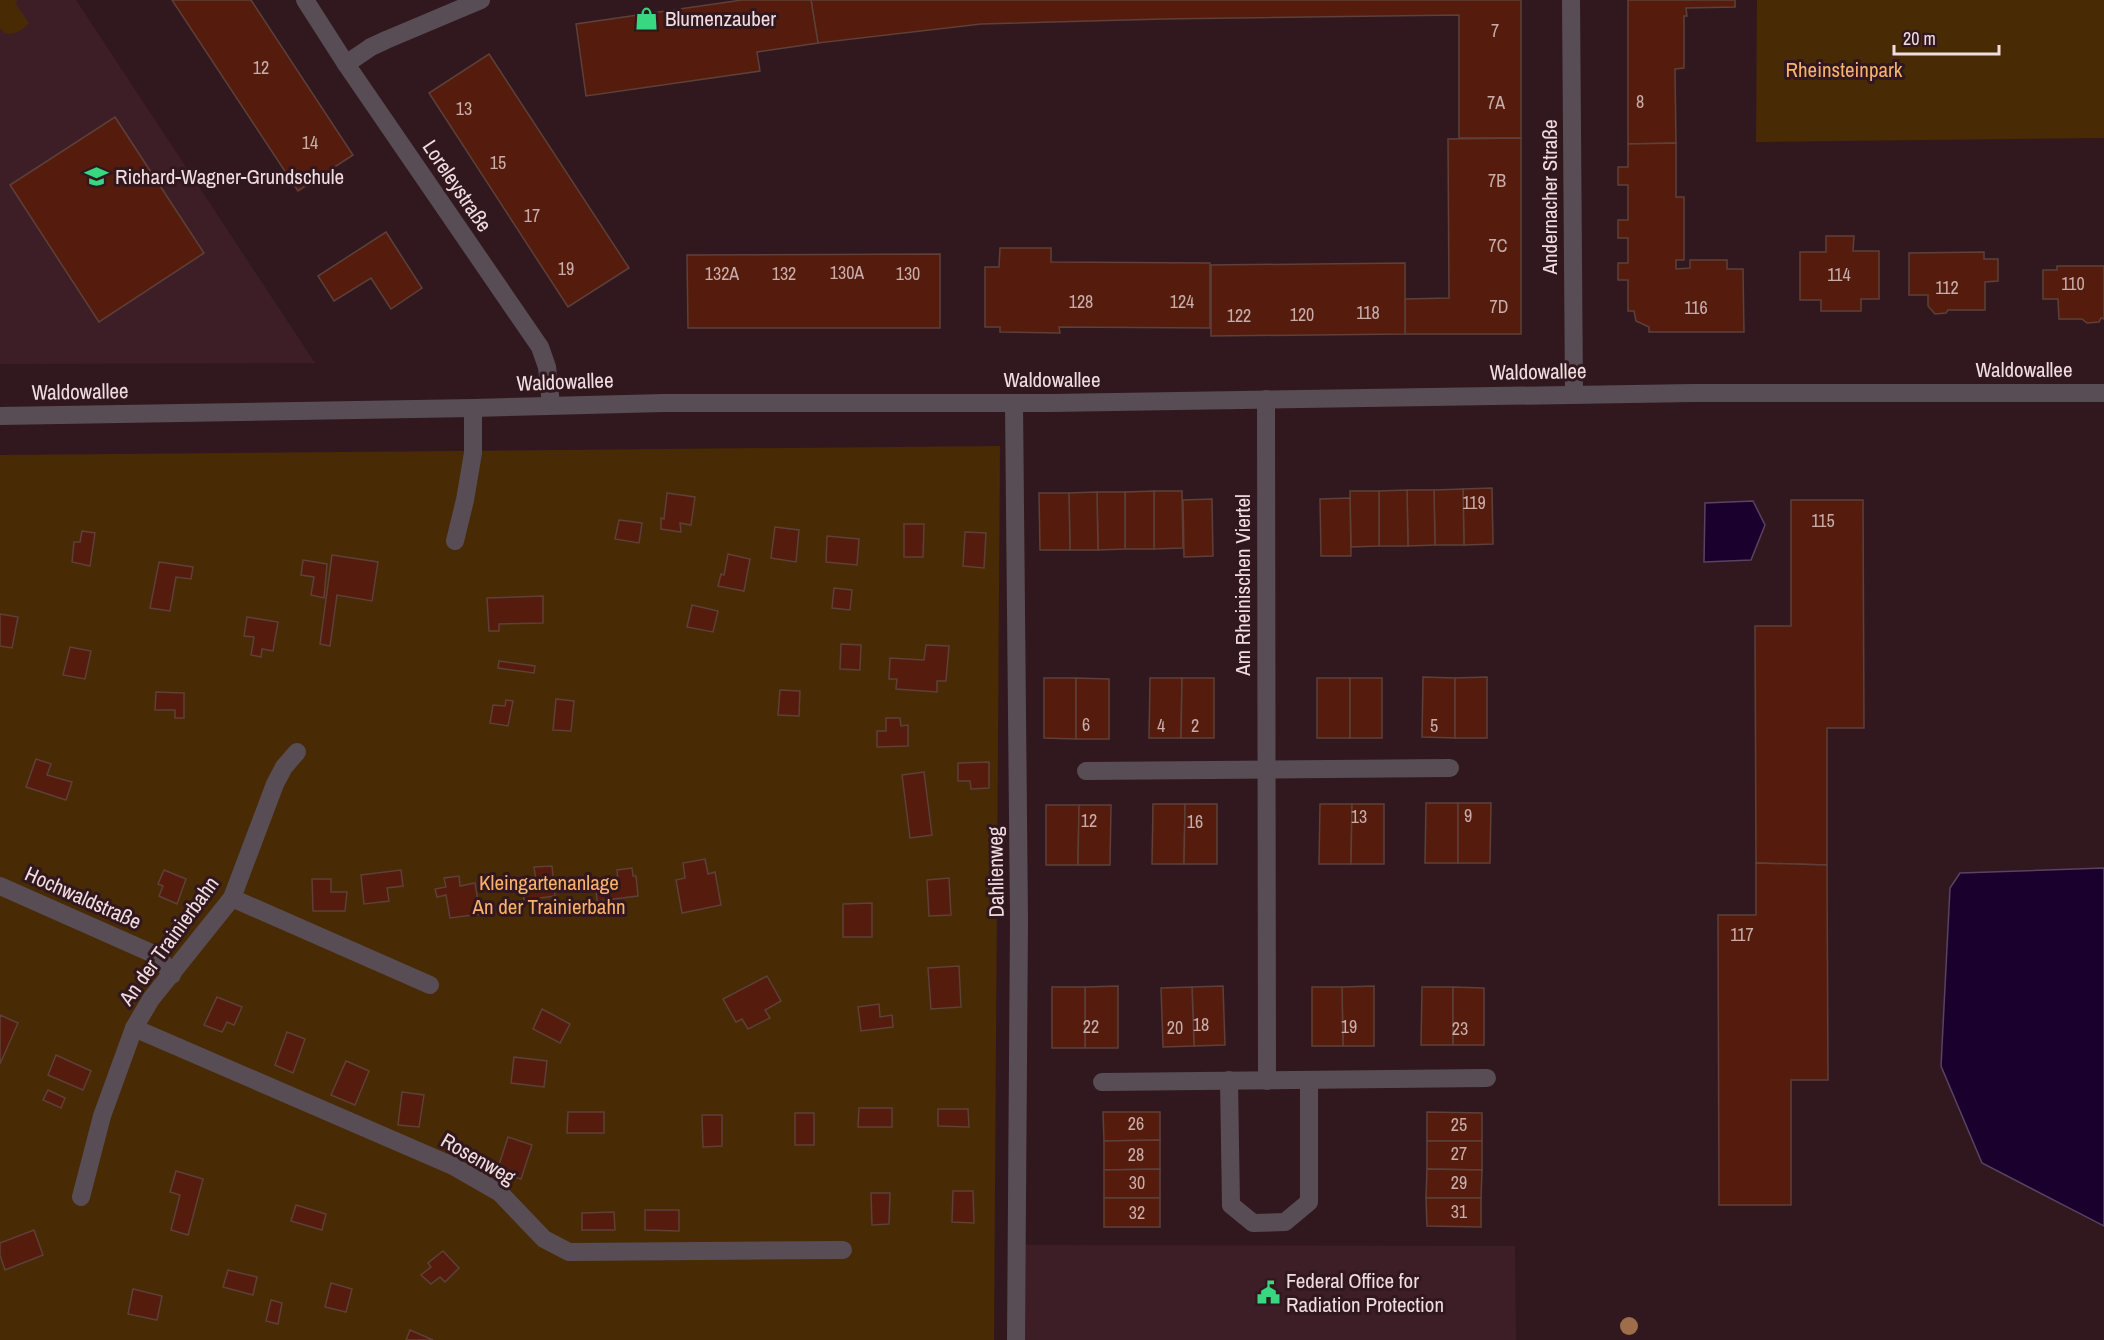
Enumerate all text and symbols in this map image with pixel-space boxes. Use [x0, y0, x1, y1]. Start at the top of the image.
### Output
place label: Blumenzauber [665, 4, 776, 33]
shop icon: Blumenzauber [634, 6, 660, 32]
house number: 7 [1491, 18, 1499, 43]
scale bar [1894, 18, 1999, 56]
text: 20 m [1903, 26, 1936, 51]
house number: 12 [253, 55, 269, 80]
park label: Rheinsteinpark [1786, 55, 1903, 84]
house number: 8 [1636, 89, 1644, 114]
house number: 7A [1487, 90, 1505, 115]
house number: 13 [456, 96, 472, 121]
street label: Andernacher Straße [1535, 119, 1564, 276]
house number: 14 [302, 130, 318, 155]
street label: Loreleystraße [416, 134, 499, 237]
house number: 15 [490, 150, 506, 175]
place label: Richard-Wagner-Grundschule [115, 162, 344, 191]
school or university icon: Richard-Wagner-Grundschule [84, 164, 110, 190]
house number: 7B [1488, 168, 1506, 193]
house number: 17 [524, 203, 540, 228]
house number: 7C [1489, 233, 1507, 258]
house number: 19 [558, 256, 574, 281]
house number: 130A [830, 260, 864, 285]
house number: 132A [705, 261, 739, 286]
house number: 132 [772, 261, 796, 286]
house number: 130 [896, 261, 920, 286]
house number: 114 [1827, 262, 1851, 287]
house number: 110 [2061, 271, 2085, 296]
house number: 112 [1935, 275, 1959, 300]
house number: 128 [1069, 289, 1093, 314]
house number: 124 [1170, 289, 1194, 314]
house number: 7D [1490, 294, 1508, 319]
house number: 116 [1684, 295, 1708, 320]
house number: 118 [1356, 300, 1380, 325]
house number: 120 [1290, 302, 1314, 327]
house number: 122 [1227, 303, 1251, 328]
street label: Waldowallee [1976, 355, 2072, 384]
street label: Waldowallee [1489, 356, 1587, 387]
street label: Waldowallee [516, 365, 614, 398]
street label: Waldowallee [1004, 365, 1100, 394]
street label: Waldowallee [31, 376, 129, 407]
house number: 119 [1462, 490, 1486, 515]
street label: Am Rheinischen Viertel [1228, 494, 1257, 677]
house number: 115 [1811, 508, 1835, 533]
house number: 6 [1082, 712, 1090, 737]
house number: 4 [1157, 713, 1165, 738]
house number: 2 [1191, 713, 1199, 738]
house number: 5 [1430, 713, 1438, 738]
house number: 9 [1464, 803, 1472, 828]
house number: 13 [1351, 804, 1367, 829]
house number: 12 [1081, 808, 1097, 833]
house number: 16 [1187, 809, 1203, 834]
street label: Dahlienweg [980, 826, 1011, 918]
street label: Hochwaldstraße [20, 859, 146, 936]
park label: Kleingartenanlage An der Trainierbahn [471, 868, 626, 921]
street label: An der Trainierbahn [111, 870, 225, 1012]
house number: 117 [1730, 922, 1754, 947]
house number: 18 [1193, 1012, 1209, 1037]
house number: 22 [1083, 1014, 1099, 1039]
house number: 19 [1341, 1014, 1357, 1039]
house number: 20 [1167, 1015, 1183, 1040]
house number: 23 [1452, 1016, 1468, 1041]
house number: 26 [1128, 1111, 1144, 1136]
house number: 25 [1451, 1112, 1467, 1137]
street label: Rosenweg [436, 1126, 521, 1192]
house number: 27 [1451, 1141, 1467, 1166]
house number: 28 [1128, 1142, 1144, 1167]
house number: 30 [1129, 1170, 1145, 1195]
house number: 29 [1451, 1170, 1467, 1195]
house number: 31 [1451, 1199, 1468, 1224]
house number: 32 [1129, 1200, 1145, 1225]
place label: Federal Office for Radiation Protection [1286, 1266, 1444, 1319]
public building icon: Federal Office for Radiation Protection [1255, 1280, 1281, 1306]

